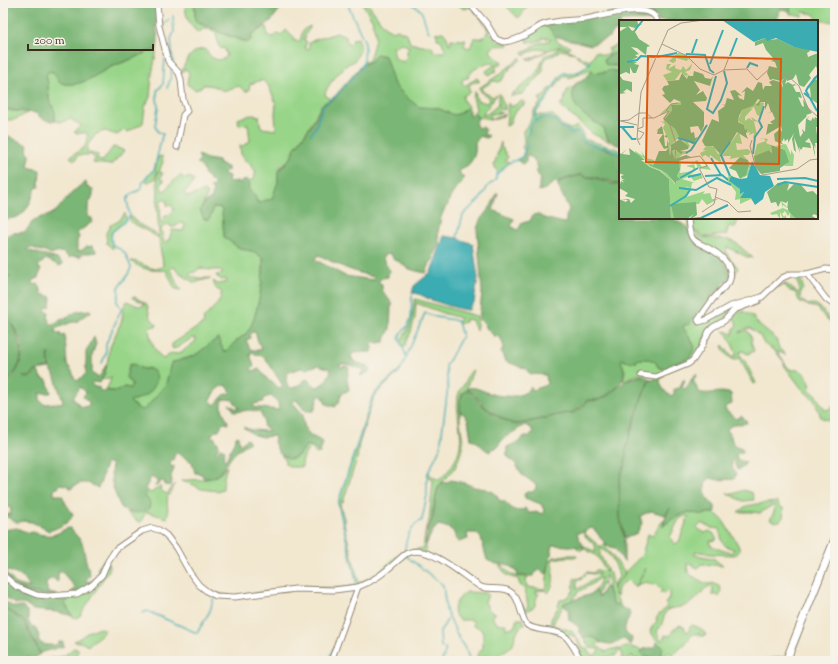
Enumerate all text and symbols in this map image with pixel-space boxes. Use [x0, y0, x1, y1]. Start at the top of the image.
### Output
inset map [619, 20, 818, 219]
scale bar [28, 26, 153, 52]
text: 200 m [34, 32, 65, 50]

